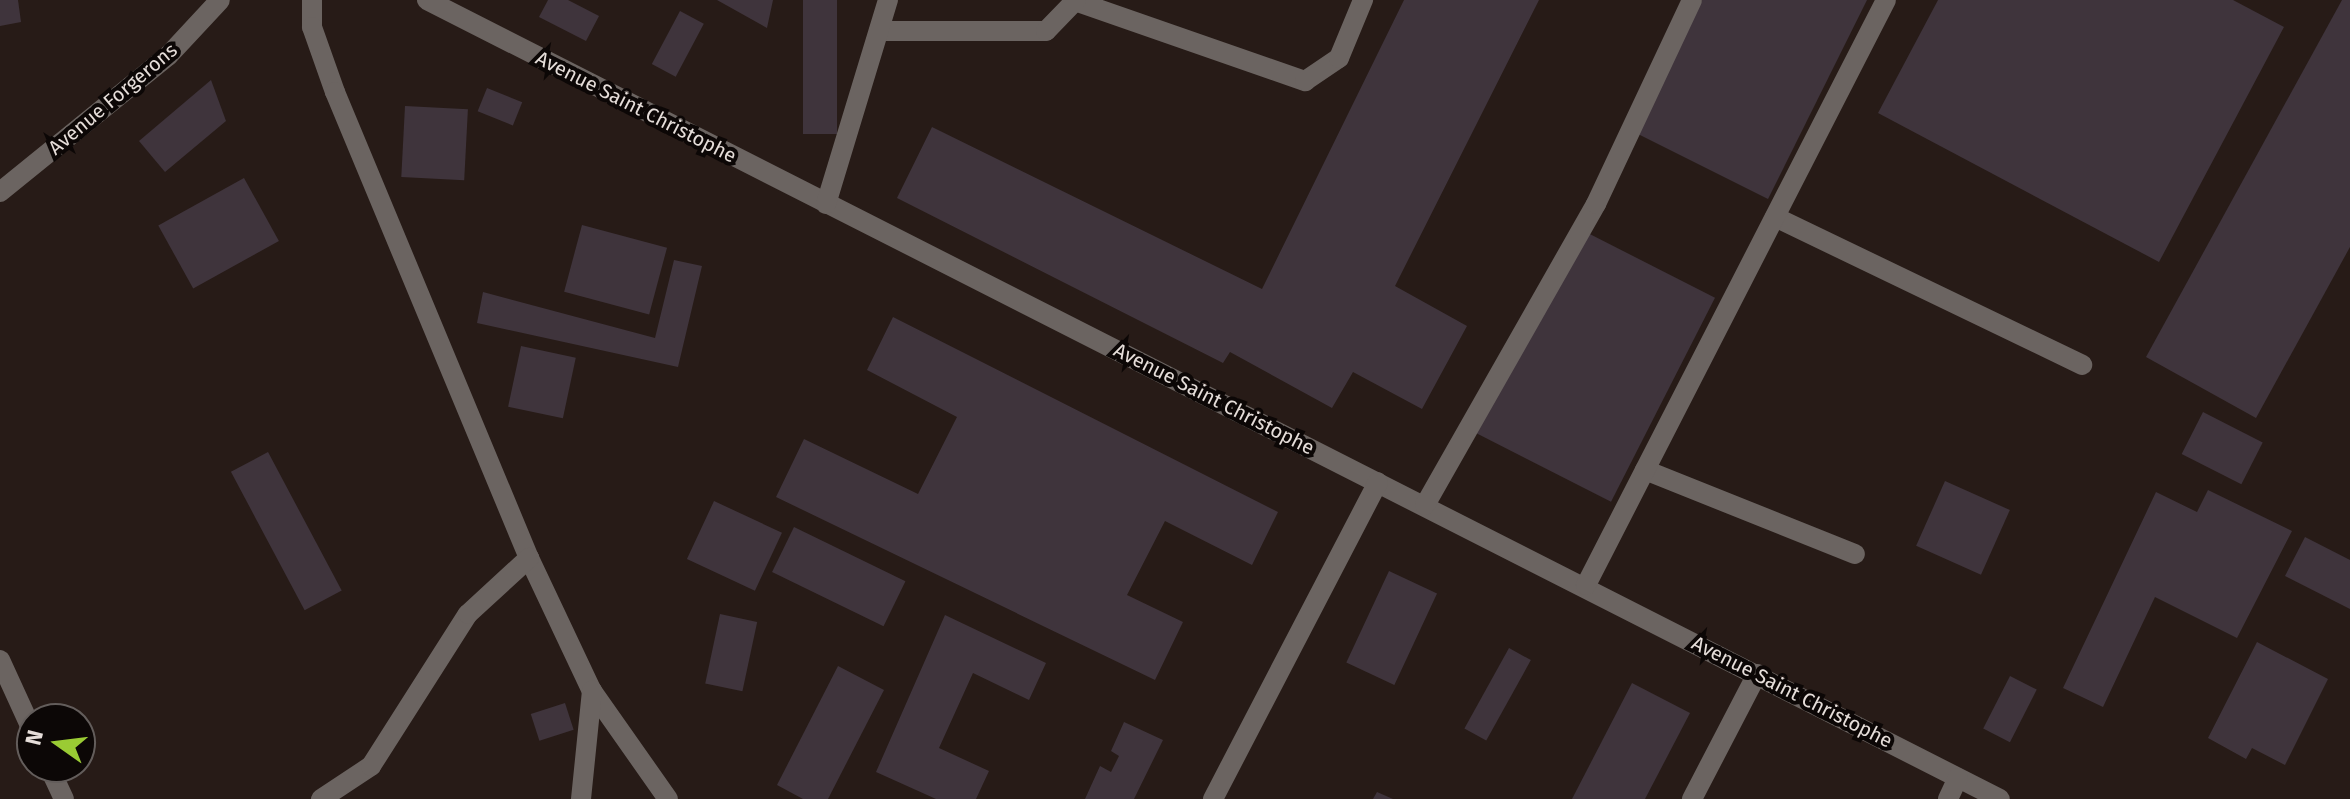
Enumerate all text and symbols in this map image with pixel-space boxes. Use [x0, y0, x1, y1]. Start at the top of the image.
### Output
street label: Avenue Forgerons [44, 38, 182, 160]
street label: Avenue Saint Christophe [532, 46, 740, 168]
street label: Avenue Saint Christophe [1110, 338, 1318, 460]
street label: Avenue Saint Christophe [1688, 631, 1896, 753]
north arrow [16, 703, 96, 783]
text: N [19, 727, 49, 748]

